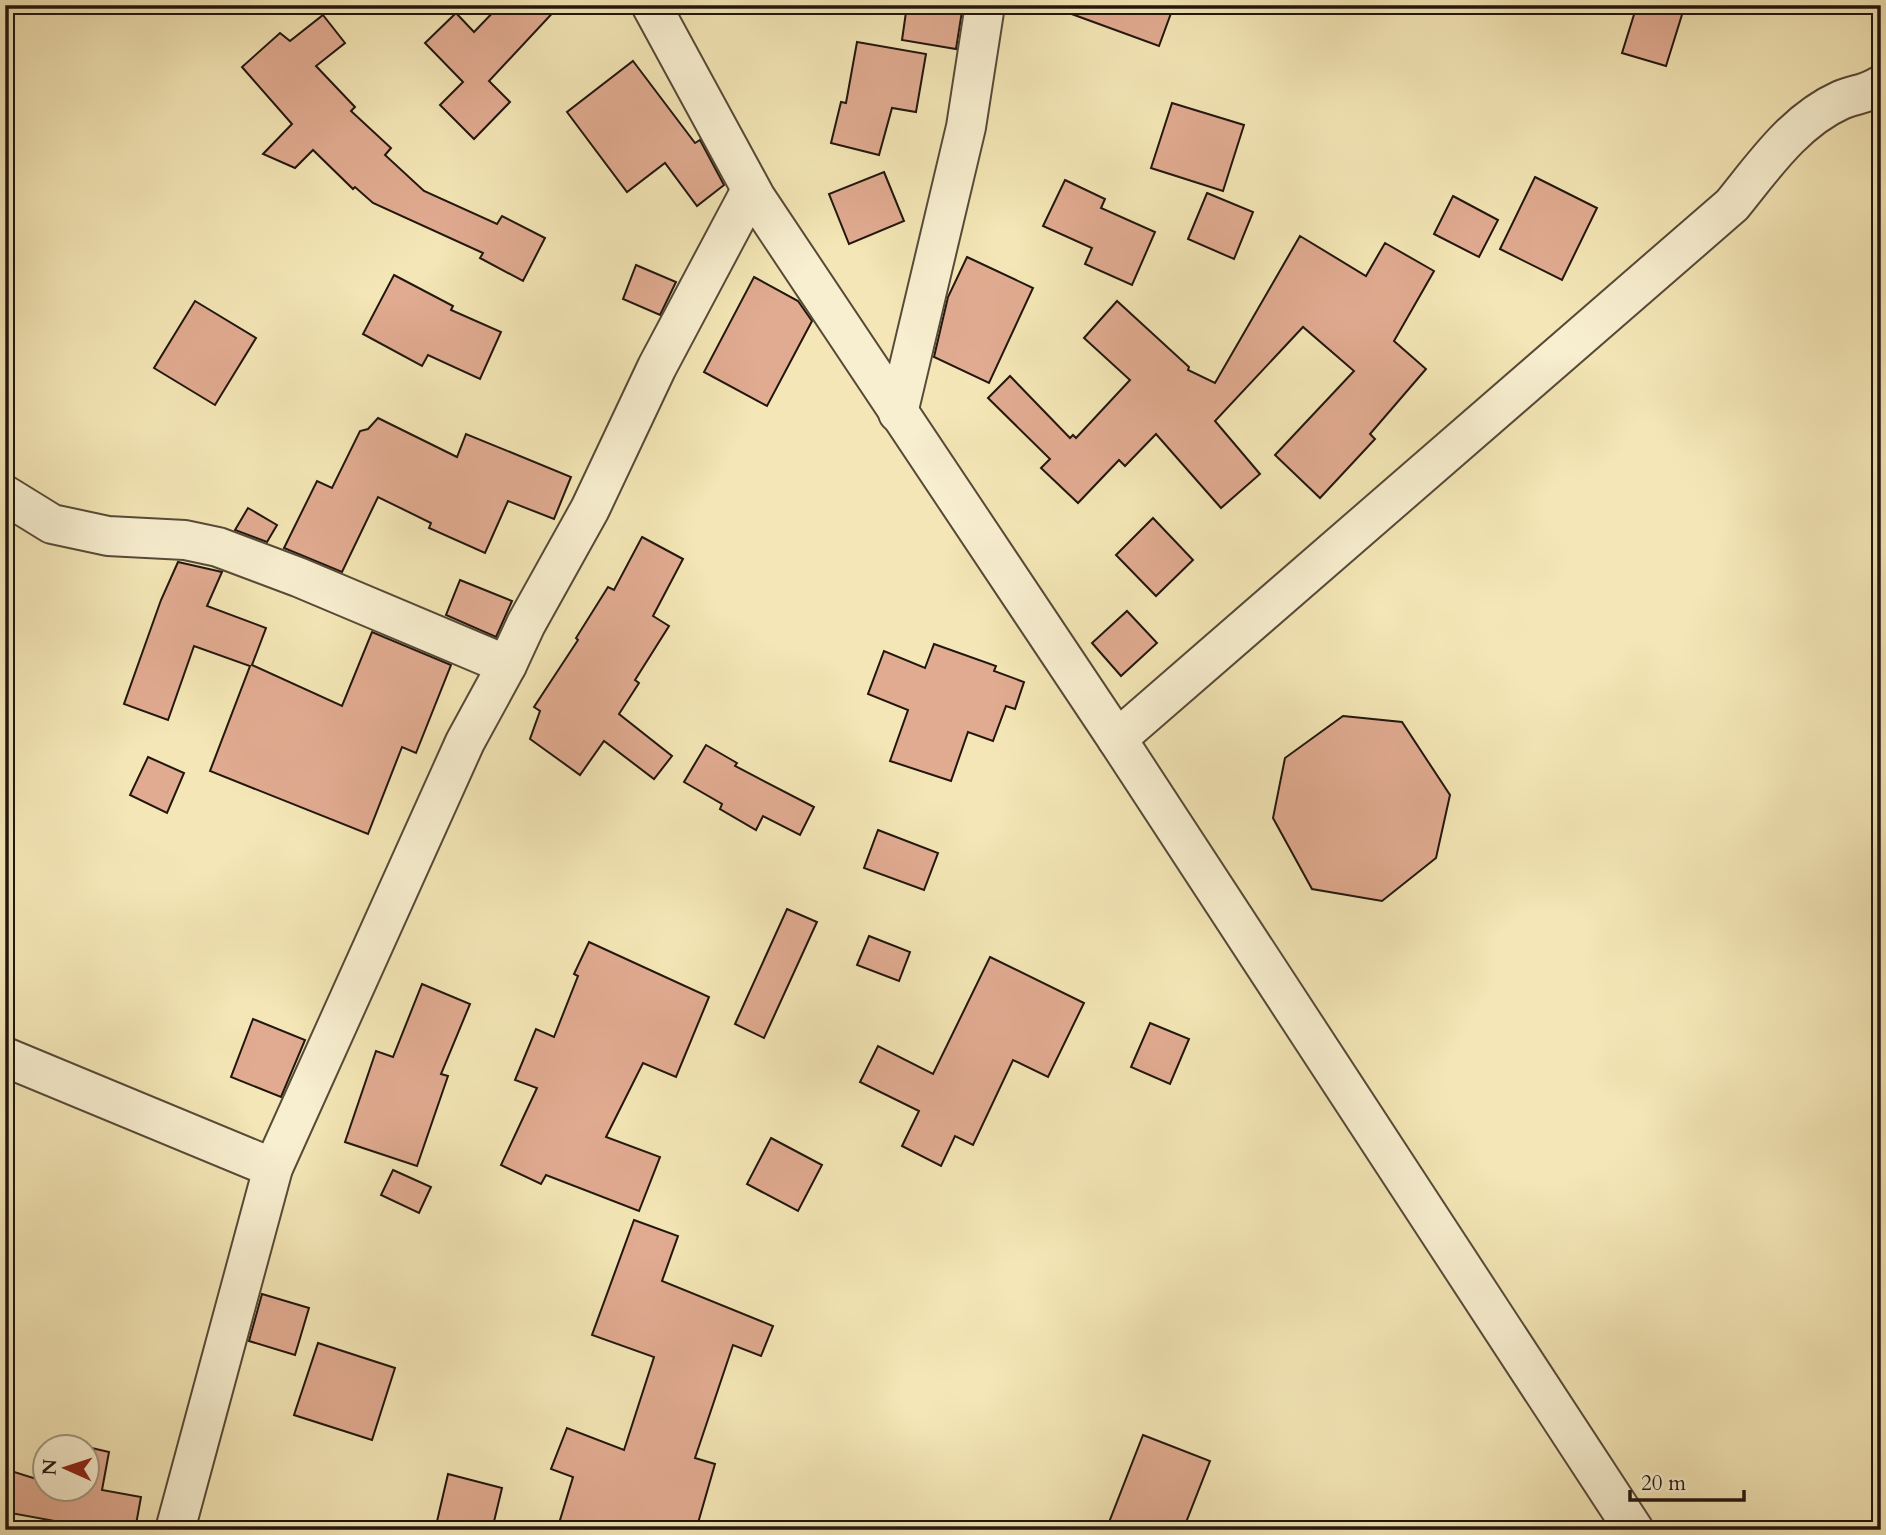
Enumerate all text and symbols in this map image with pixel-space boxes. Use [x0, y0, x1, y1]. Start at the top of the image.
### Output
north arrow [32, 1434, 102, 1504]
text: N [37, 1458, 63, 1476]
scale bar [1630, 1458, 1744, 1502]
text: 20 m [1641, 1469, 1686, 1498]

